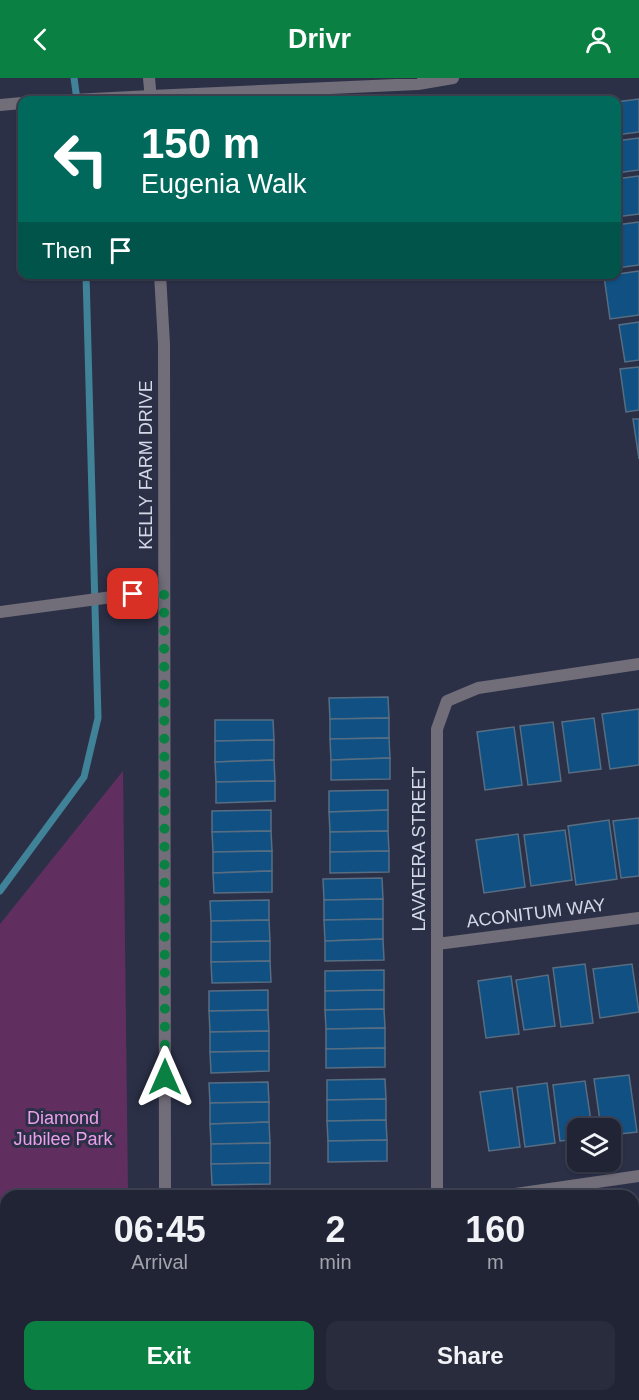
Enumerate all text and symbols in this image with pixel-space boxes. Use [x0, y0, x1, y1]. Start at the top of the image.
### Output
icon: back [24, 23, 57, 56]
icon: person [582, 23, 615, 56]
text: Drivr [288, 24, 351, 54]
icon: left [42, 120, 120, 198]
text: 150 m [141, 120, 260, 167]
text: Eugenia Walk [141, 169, 307, 199]
icon: arrive [104, 234, 137, 267]
text: Then [42, 238, 92, 263]
street label: KELLY FARM DRIVE [136, 380, 156, 550]
pin [107, 568, 158, 619]
icon: arrive [116, 577, 149, 610]
street label: LAVATERA STREET [409, 766, 429, 932]
street label: ACONITUM WAY [465, 895, 607, 931]
position arrow [133, 1045, 197, 1109]
park label: Diamond Jubilee Park [13, 1108, 114, 1149]
map controls [567, 1118, 621, 1172]
button: layers [567, 1118, 621, 1172]
text: 06:45 [114, 1209, 206, 1250]
text: 2 [325, 1209, 345, 1250]
text: 160 [465, 1209, 525, 1250]
text: Arrival [131, 1251, 188, 1273]
text: min [319, 1251, 352, 1273]
text: m [487, 1251, 504, 1273]
button: Exit [24, 1321, 314, 1390]
button: Share [326, 1321, 615, 1390]

